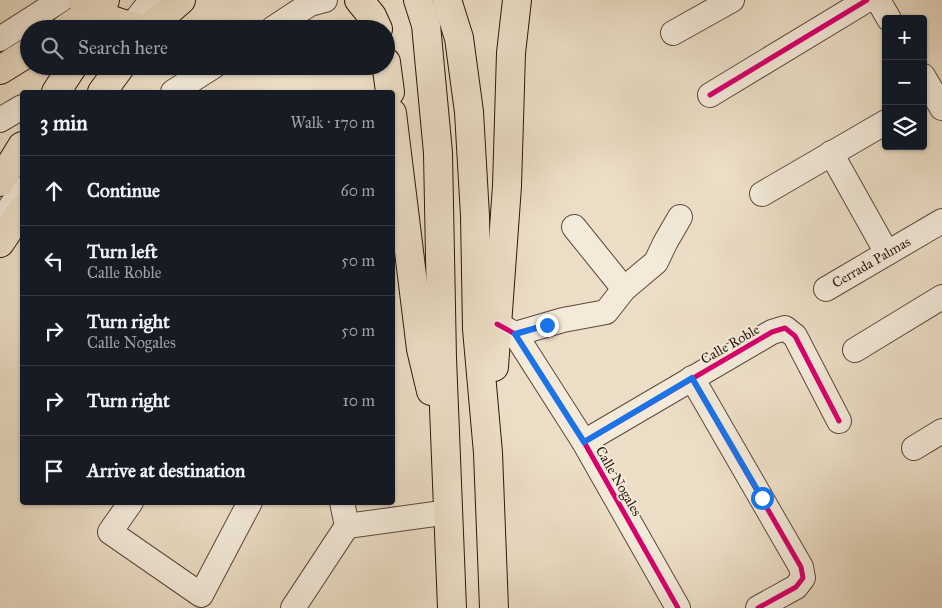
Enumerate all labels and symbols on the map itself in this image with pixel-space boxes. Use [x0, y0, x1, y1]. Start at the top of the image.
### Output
street label: Cerrada Palmas [829, 233, 914, 292]
route end [536, 314, 559, 337]
street label: Calle Roble [698, 321, 763, 368]
street label: Calle Nogales [592, 443, 645, 519]
route start [751, 487, 774, 510]

